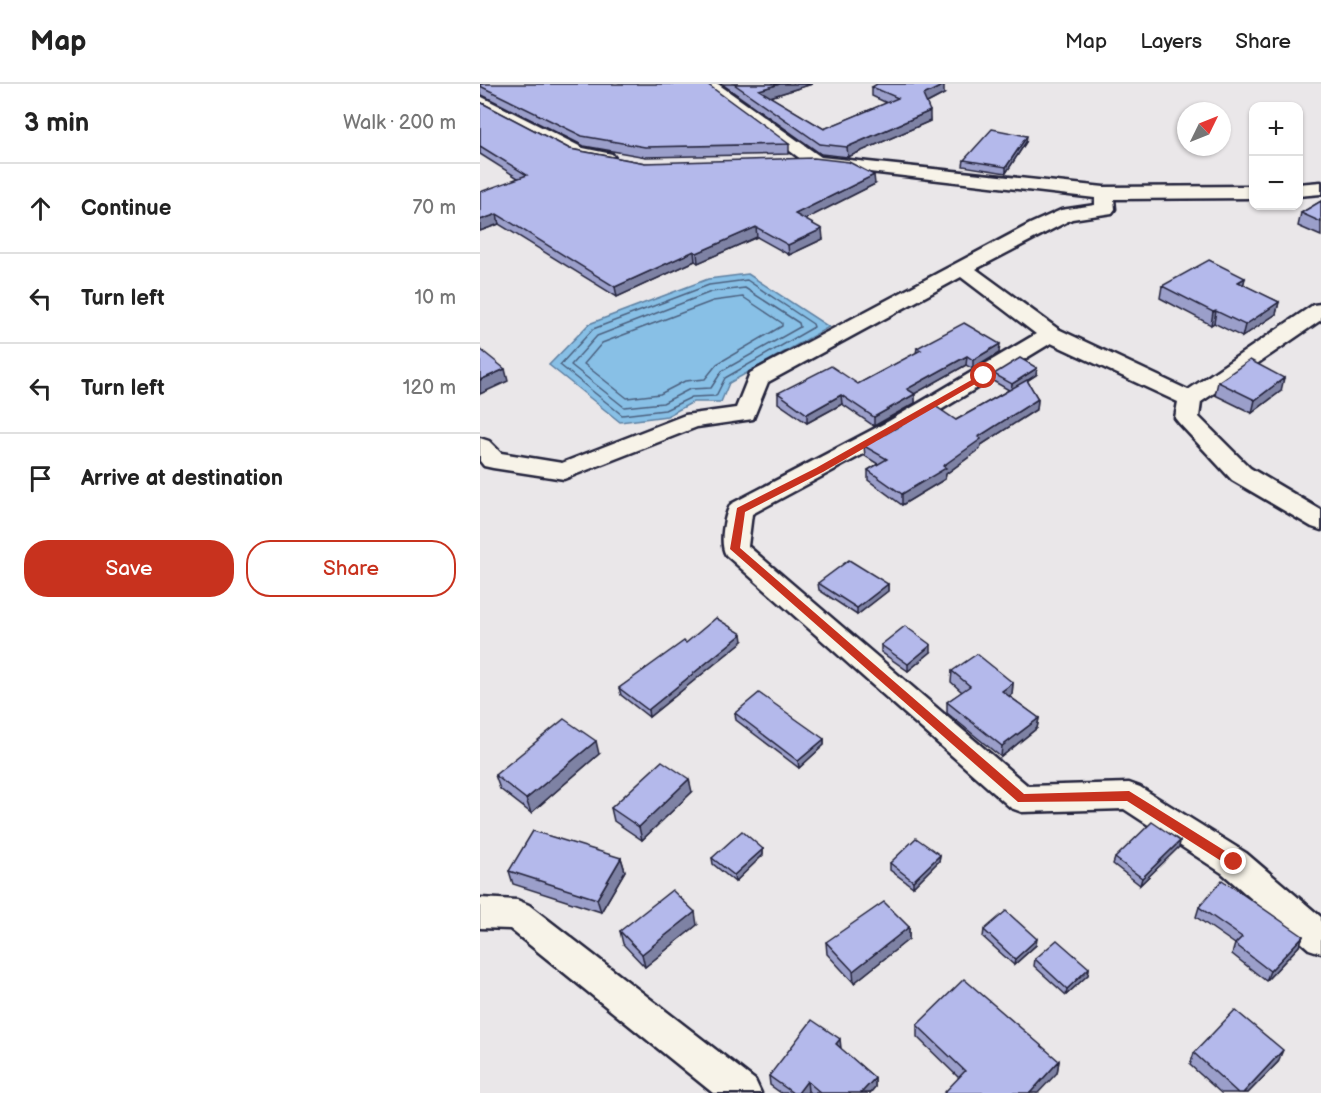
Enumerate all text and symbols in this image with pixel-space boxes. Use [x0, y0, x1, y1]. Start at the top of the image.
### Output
text: Map [30, 25, 86, 58]
text: Map [1065, 29, 1107, 54]
text: Layers [1140, 29, 1202, 54]
text: Share [1235, 29, 1291, 54]
north arrow [1177, 102, 1231, 156]
map controls [1249, 102, 1303, 210]
button: + [1249, 102, 1303, 156]
text: 3 min [24, 108, 89, 139]
text: Walk · 200 m [343, 111, 456, 135]
button: − [1249, 156, 1303, 210]
icon: ahead [24, 192, 57, 225]
text: Continue [81, 195, 171, 222]
text: 70 m [412, 196, 456, 220]
icon: left [24, 282, 57, 315]
text: Turn left [81, 285, 165, 312]
text: 10 m [415, 286, 456, 310]
route start [970, 362, 996, 388]
icon: left [24, 372, 57, 405]
text: Turn left [81, 375, 165, 402]
text: 120 m [403, 376, 456, 400]
icon: arrive [24, 462, 57, 495]
text: Arrive at destination [81, 465, 283, 492]
button: Save [24, 540, 234, 597]
button: Share [246, 540, 456, 597]
route end [1220, 848, 1246, 874]

